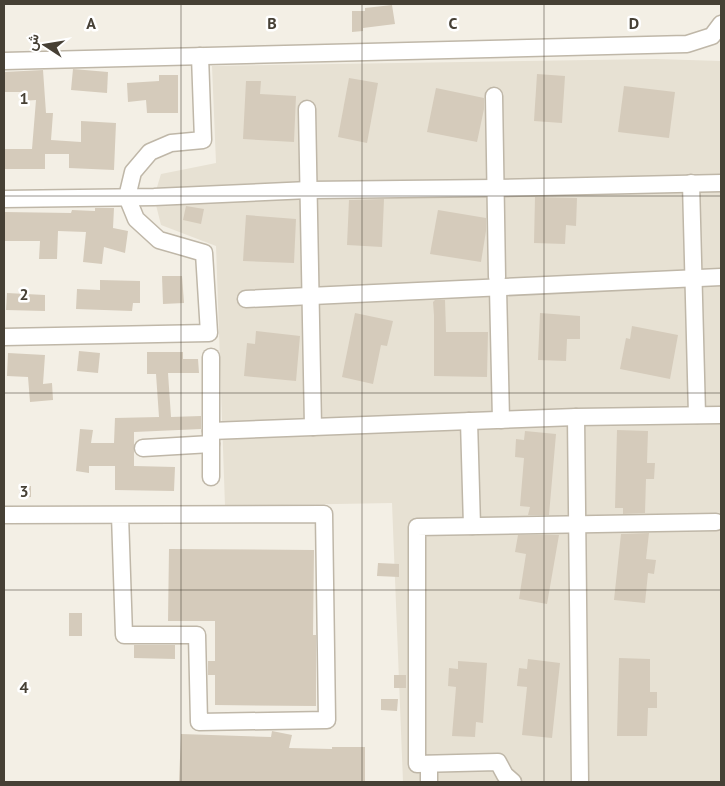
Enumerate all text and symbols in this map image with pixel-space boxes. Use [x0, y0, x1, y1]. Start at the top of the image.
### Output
text: A [86, 13, 96, 33]
text: B [267, 13, 277, 33]
text: C [449, 13, 458, 33]
text: D [629, 13, 639, 33]
north arrow [20, 20, 70, 70]
text: ش [22, 32, 43, 52]
text: 1 [19, 88, 29, 108]
text: 2 [19, 284, 29, 304]
text: 3 [19, 481, 29, 501]
text: 4 [19, 677, 29, 697]

